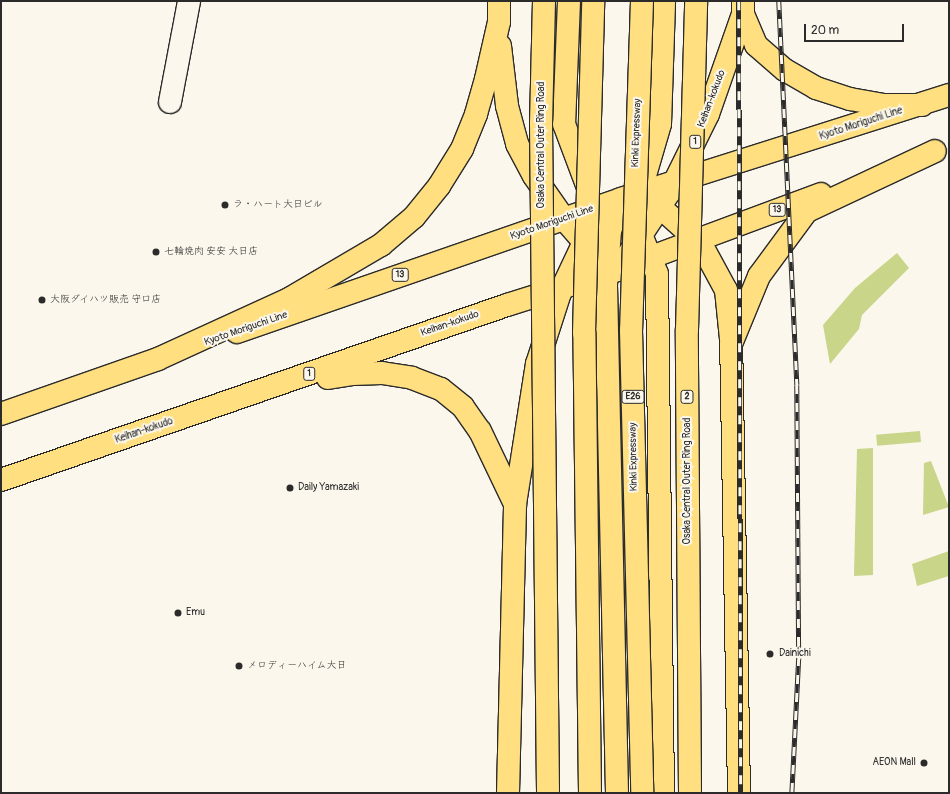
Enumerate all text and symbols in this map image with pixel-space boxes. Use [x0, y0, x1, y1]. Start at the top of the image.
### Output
scale bar [806, 16, 906, 42]
text: 20 m [811, 23, 839, 38]
street label: Keihan-kokudo [696, 69, 728, 129]
street label: Osaka Central Outer Ring Road [536, 82, 548, 208]
street label: Kinki Expressway [630, 98, 644, 168]
street label: Kyoto Moriguchi Line [818, 105, 904, 143]
road number: 1 [689, 135, 701, 149]
place label: ラ・ハート大日ビル [233, 199, 323, 211]
marker: ラ・ハート大日ビル [220, 200, 230, 210]
street label: Kyoto Moriguchi Line [509, 203, 595, 243]
road number: 13 [768, 203, 786, 217]
place label: 七輪焼肉 安安 大日店 [164, 246, 258, 258]
marker: 七輪焼肉 安安 大日店 [151, 247, 161, 257]
road number: 13 [391, 268, 409, 282]
place label: 大阪ダイハツ販売 守口店 [50, 294, 162, 306]
marker: 大阪ダイハツ販売 守口店 [37, 295, 47, 305]
street label: Keihan-kokudo [419, 308, 481, 340]
street label: Kyoto Moriguchi Line [203, 309, 289, 349]
road number: 1 [303, 367, 315, 381]
road number: E26 [621, 390, 645, 404]
road number: 2 [680, 390, 694, 404]
street label: Keihan-kokudo [113, 415, 175, 447]
street label: Osaka Central Outer Ring Road [682, 418, 694, 544]
street label: Kinki Expressway [627, 422, 641, 492]
place label: Daily Yamazaki [298, 482, 359, 494]
marker: Daily Yamazaki [285, 483, 295, 493]
place label: Emu [186, 607, 205, 619]
marker: Emu [173, 608, 183, 618]
marker: Dainichi [764, 648, 776, 660]
place label: Dainichi [779, 648, 811, 660]
place label: メロディーハイム大日 [247, 660, 347, 672]
marker: メロディーハイム大日 [234, 661, 244, 671]
place label: AEON Mall [872, 757, 916, 769]
marker: AEON Mall [919, 758, 929, 768]

